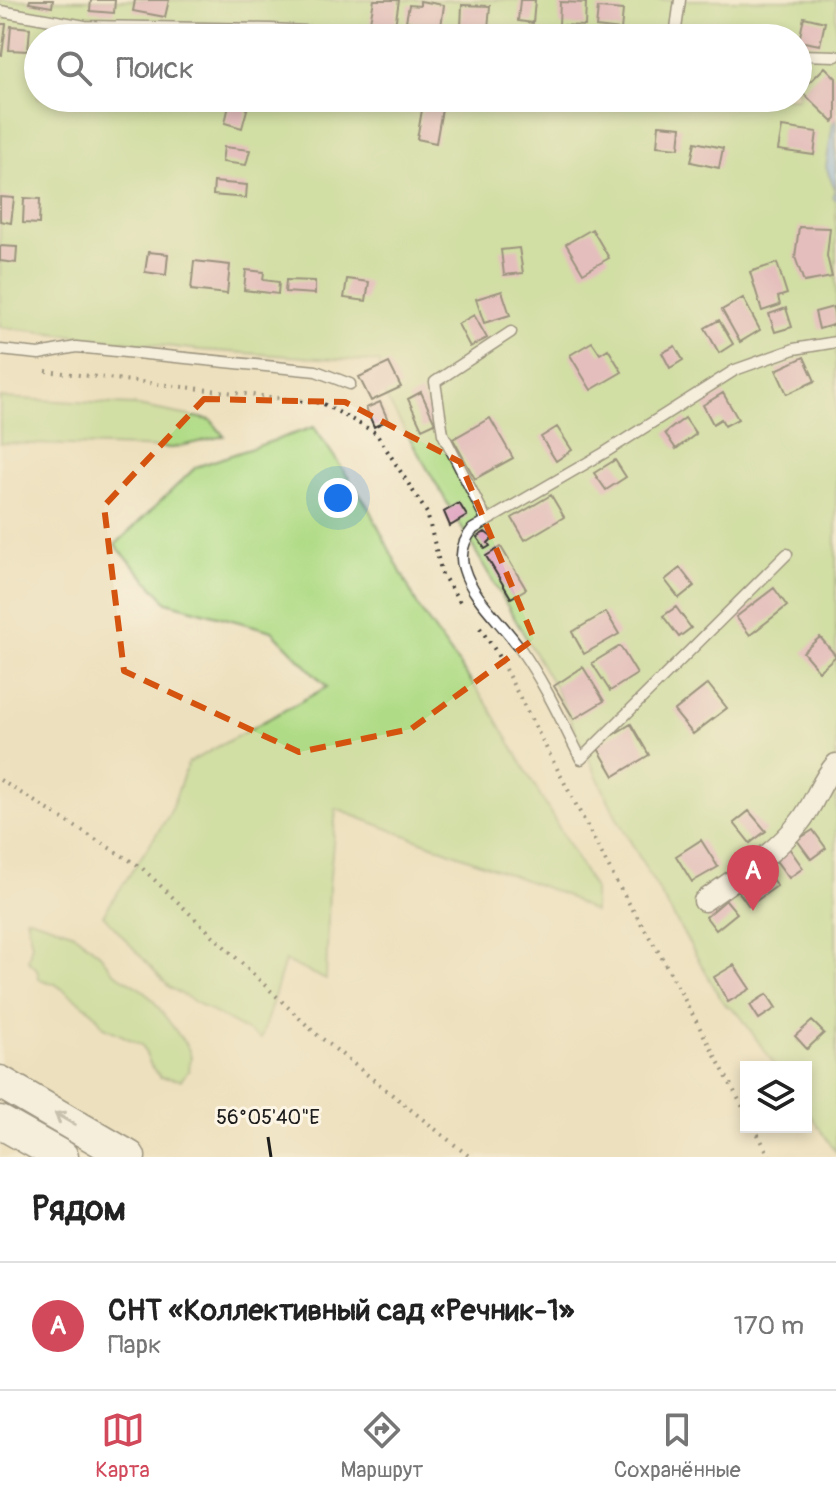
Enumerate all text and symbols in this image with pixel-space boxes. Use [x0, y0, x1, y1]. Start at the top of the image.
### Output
search box [24, 24, 812, 112]
icon: search [52, 46, 96, 90]
text: Поиск [116, 50, 194, 87]
your location [318, 478, 358, 518]
pin: A [727, 845, 779, 911]
map controls [740, 1061, 812, 1133]
button: layers [740, 1061, 812, 1133]
text: 56°05'40"E [216, 1105, 320, 1130]
one-way arrow [53, 1111, 77, 1126]
text: Рядом [32, 1188, 126, 1231]
text: СНТ «Коллективный сад «Речник-1» [108, 1292, 574, 1329]
text: A [50, 1310, 66, 1342]
text: 170 m [734, 1310, 804, 1342]
text: Парк [108, 1329, 161, 1361]
tab: Карта [95, 1408, 150, 1484]
tab: Маршрут [340, 1408, 423, 1484]
tab: Сохранённые [614, 1408, 741, 1484]

